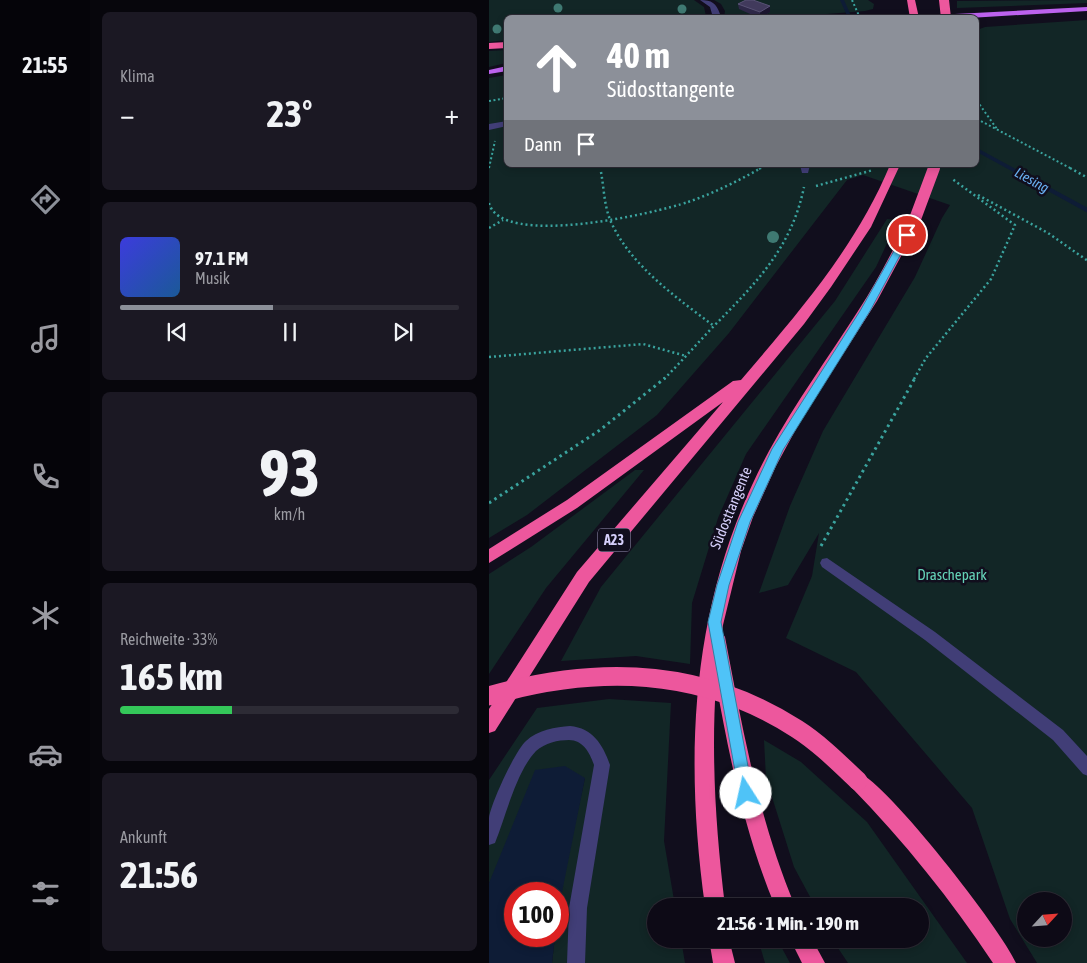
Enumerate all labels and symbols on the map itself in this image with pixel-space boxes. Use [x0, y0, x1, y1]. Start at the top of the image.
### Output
water label: Liesing [1012, 164, 1052, 196]
pin [886, 214, 928, 256]
street label: Südosttangente [706, 464, 755, 551]
road number: A23 [598, 528, 630, 552]
park label: Draschepark [917, 566, 987, 583]
position arrow [719, 766, 771, 818]
speed limit sign: 100 [504, 882, 569, 947]
north arrow [1017, 892, 1071, 948]

